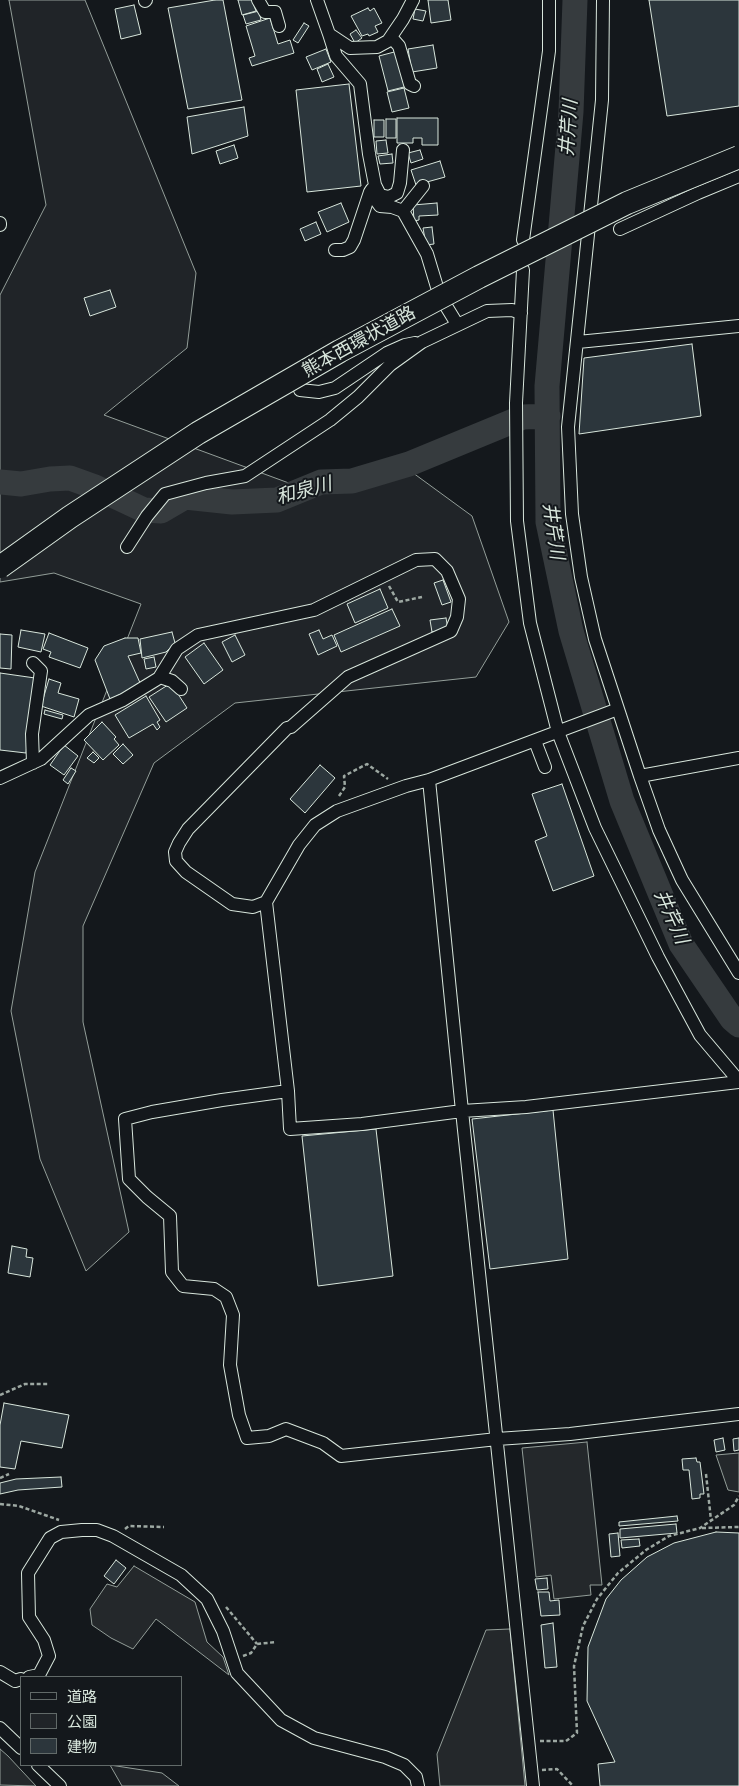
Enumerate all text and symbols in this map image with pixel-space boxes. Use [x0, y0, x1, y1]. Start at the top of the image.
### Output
water label: 井芹川 [556, 99, 582, 157]
street label: 熊本西環状道路 [299, 302, 419, 382]
water label: 和泉川 [274, 473, 334, 509]
water label: 井芹川 [538, 501, 568, 561]
water label: 井芹川 [649, 886, 693, 948]
legend [20, 1676, 182, 1766]
text: 道路 [67, 1684, 97, 1707]
text: 公園 [67, 1709, 97, 1732]
text: 建物 [67, 1734, 97, 1757]

